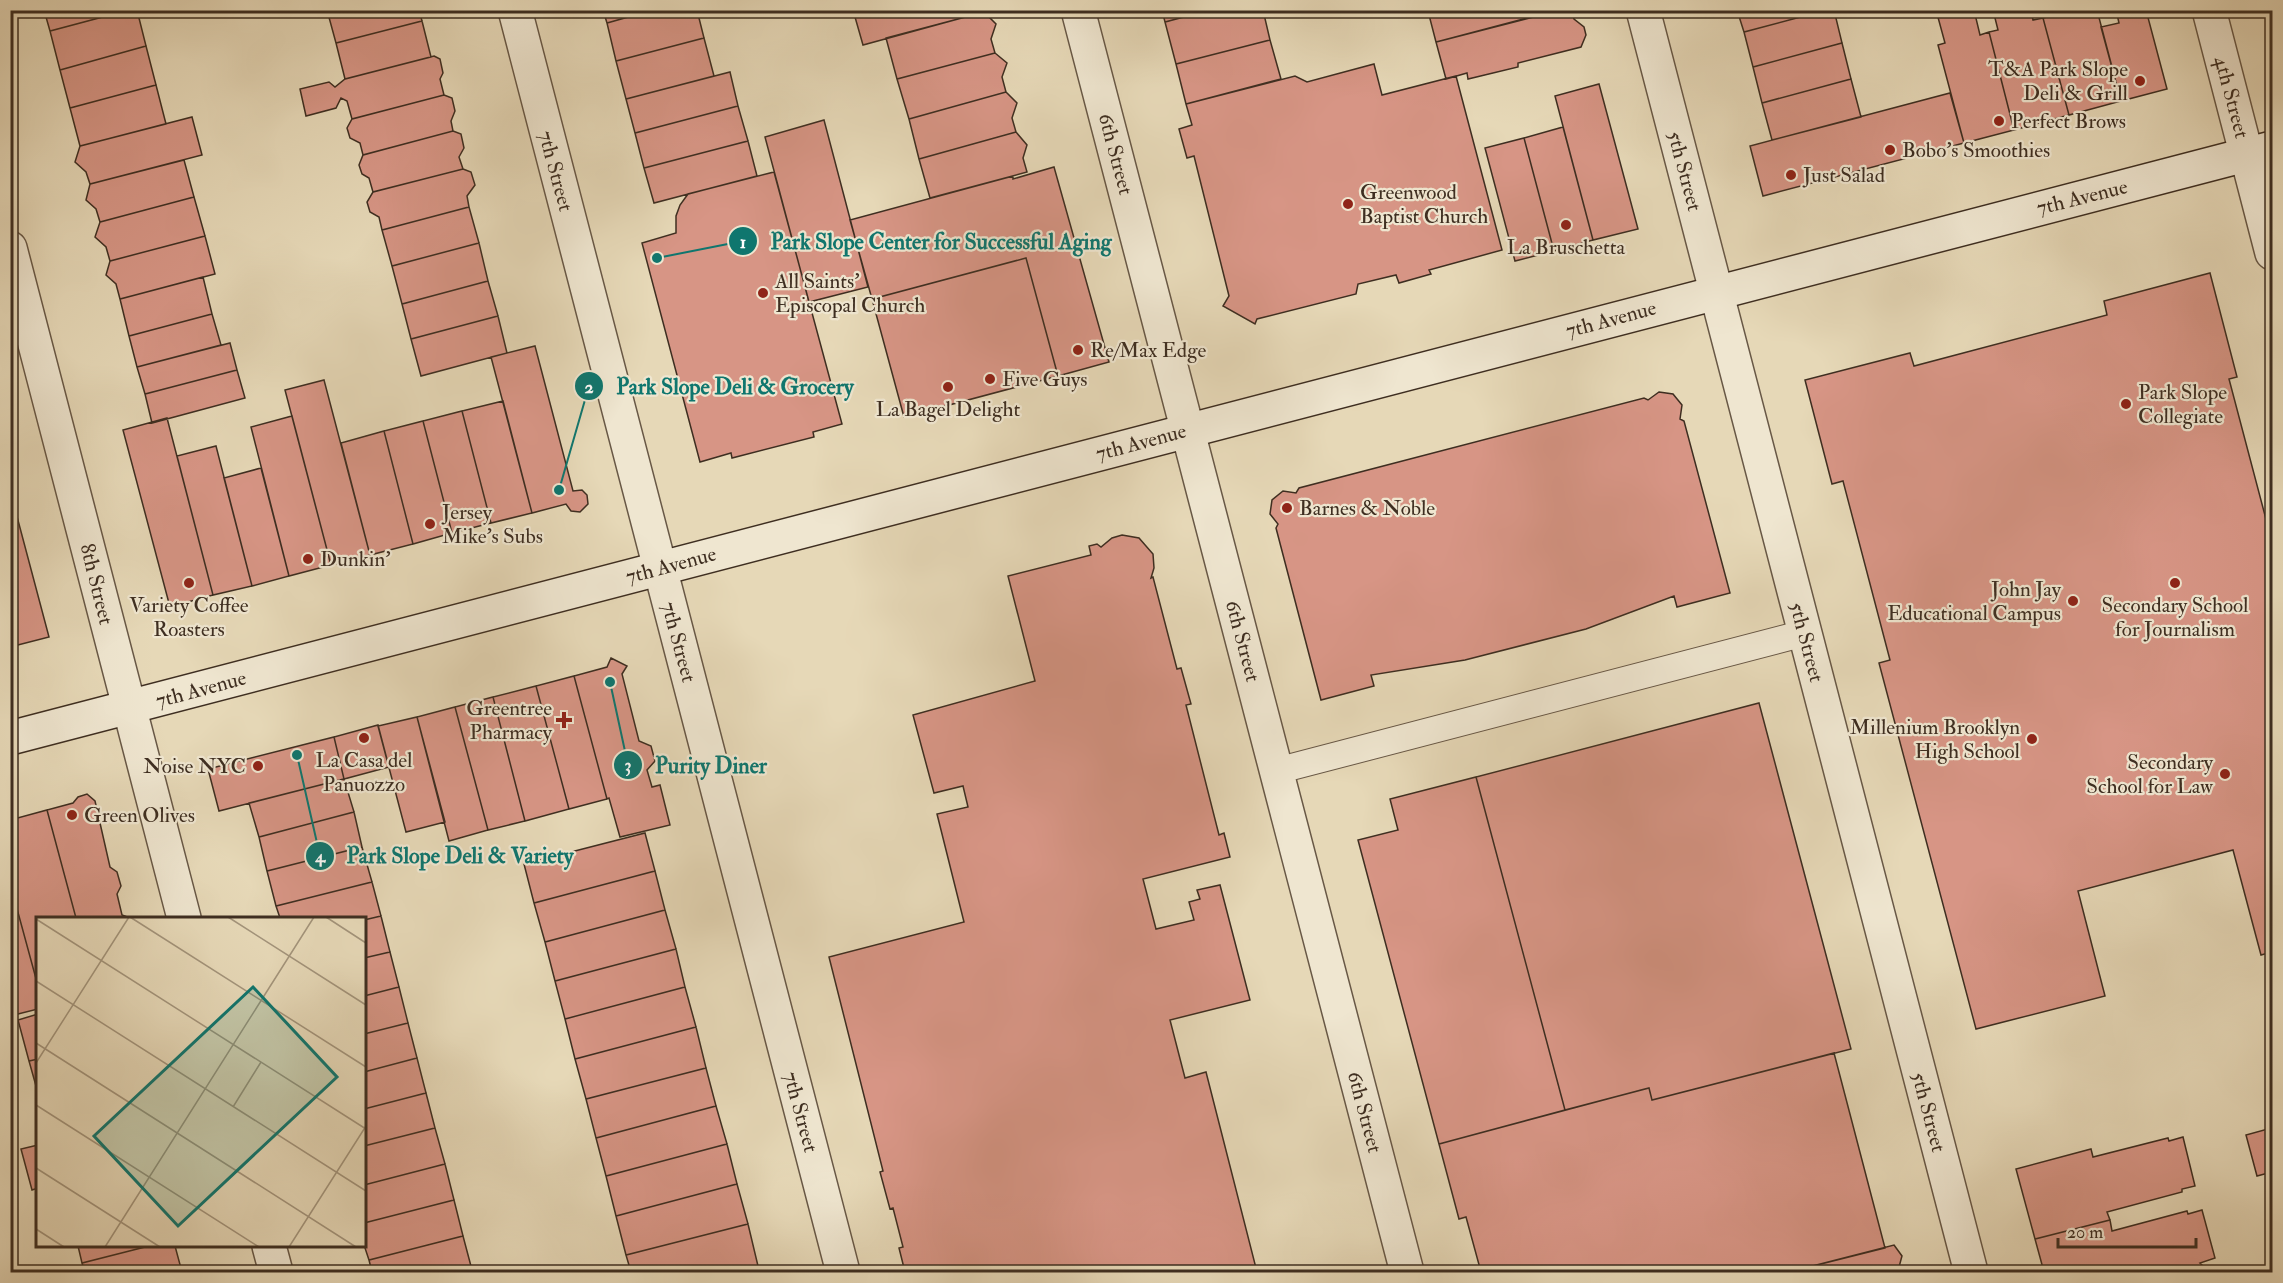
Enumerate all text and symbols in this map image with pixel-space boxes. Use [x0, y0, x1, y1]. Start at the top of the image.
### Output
street label: 4th Street [2208, 53, 2255, 141]
place label: T&A Park Slope Deli & Grill [1988, 56, 2129, 107]
marker: T&A Park Slope Deli & Grill [2133, 74, 2147, 88]
place label: Perfect Brows [2011, 108, 2126, 135]
street label: 6th Street [1092, 110, 1139, 198]
marker: Perfect Brows [1992, 114, 2006, 128]
street label: 7th Street [532, 128, 579, 215]
street label: 5th Street [1661, 128, 1708, 214]
place label: Bobo's Smoothies [1902, 137, 2050, 164]
marker: Bobo's Smoothies [1883, 143, 1897, 157]
place label: Just Salad [1802, 162, 1886, 189]
marker: Just Salad [1784, 168, 1798, 182]
street label: 7th Avenue [2034, 173, 2131, 222]
place label: Greenwood Baptist Church [1360, 179, 1488, 230]
marker: Greenwood Baptist Church [1341, 197, 1355, 211]
marker: La Bruschetta [1559, 218, 1573, 232]
callout: Park Slope Center for Successful Aging [728, 221, 1123, 261]
text: Park Slope Center for Successful Aging [770, 228, 1113, 257]
text: 1 [740, 231, 746, 254]
place label: La Bruschetta [1507, 234, 1626, 261]
place label: All Saints' Episcopal Church [774, 268, 925, 319]
marker: All Saints' Episcopal Church [756, 286, 770, 300]
street label: 7th Avenue [1563, 294, 1660, 345]
place label: Re/Max Edge [1090, 337, 1206, 364]
marker: Re/Max Edge [1071, 343, 1085, 357]
callout: Park Slope Deli & Grocery [574, 366, 865, 406]
place label: Five Guys [1002, 366, 1088, 393]
marker: Five Guys [983, 372, 997, 386]
text: Park Slope Deli & Grocery [616, 373, 855, 402]
text: 2 [584, 376, 594, 399]
place label: Park Slope Collegiate [2138, 379, 2227, 430]
marker: La Bagel Delight [941, 380, 955, 394]
place label: La Bagel Delight [876, 396, 1020, 423]
marker: Park Slope Collegiate [2119, 397, 2133, 411]
street label: 7th Avenue [1093, 417, 1190, 468]
place label: Barnes & Noble [1299, 495, 1435, 522]
place label: Jersey Mike's Subs [441, 499, 543, 550]
marker: Barnes & Noble [1280, 501, 1294, 515]
marker: Jersey Mike's Subs [423, 517, 437, 531]
street label: 7th Avenue [623, 540, 720, 591]
street label: 8th Street [73, 541, 120, 628]
place label: Dunkin' [320, 546, 391, 573]
marker: Dunkin' [301, 552, 315, 566]
marker: Variety Coffee Roasters [182, 576, 196, 590]
place label: John Jay Educational Campus [1887, 576, 2062, 627]
marker: Secondary School for Journalism [2168, 576, 2182, 590]
place label: Variety Coffee Roasters [129, 592, 249, 643]
place label: Secondary School for Journalism [2102, 592, 2249, 643]
marker: John Jay Educational Campus [2066, 594, 2080, 608]
street label: 6th Street [1219, 597, 1266, 685]
street label: 7th Street [655, 599, 702, 686]
street label: 5th Street [1783, 599, 1830, 685]
street label: 7th Avenue [153, 664, 250, 715]
place label: Greentree Pharmacy [466, 695, 553, 746]
marker: Greentree Pharmacy [557, 713, 571, 727]
place label: Millenium Brooklyn High School [1850, 714, 2021, 765]
marker: La Casa del Panuozzo [357, 731, 371, 745]
marker: Millenium Brooklyn High School [2025, 732, 2039, 746]
callout: Purity Diner [613, 745, 779, 785]
place label: La Casa del Panuozzo [316, 747, 413, 798]
place label: Secondary School for Law [2086, 749, 2214, 800]
text: Purity Diner [655, 752, 768, 781]
place label: Noise NYC [143, 753, 246, 780]
text: 3 [625, 754, 632, 777]
marker: Noise NYC [251, 759, 265, 773]
marker: Secondary School for Law [2218, 767, 2232, 781]
place label: Green Olives [84, 802, 195, 829]
marker: Green Olives [65, 808, 79, 822]
callout: Park Slope Deli & Variety [305, 836, 586, 876]
text: Park Slope Deli & Variety [347, 842, 575, 871]
text: 4 [314, 845, 326, 868]
inset map [36, 917, 366, 1247]
street label: 6th Street [1341, 1068, 1388, 1156]
street label: 7th Street [777, 1069, 824, 1156]
street label: 5th Street [1905, 1069, 1952, 1155]
scale bar [2058, 1211, 2196, 1249]
text: 20 m [2067, 1221, 2103, 1244]

